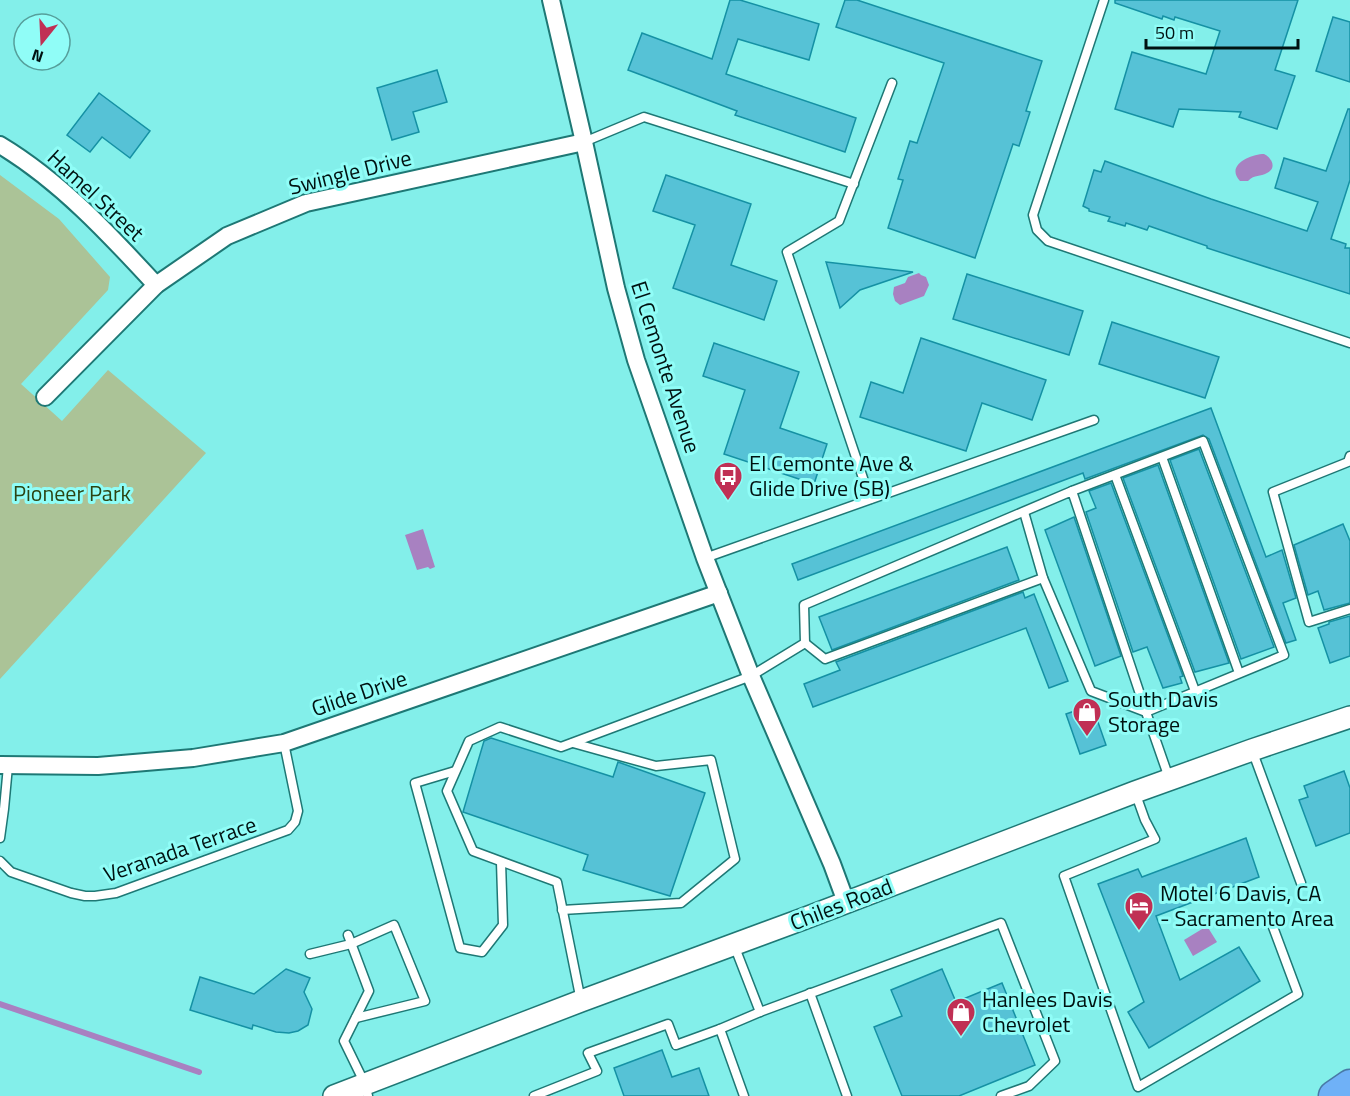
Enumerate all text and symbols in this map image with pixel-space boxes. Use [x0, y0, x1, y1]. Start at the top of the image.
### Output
north arrow [12, 12, 72, 72]
scale bar [1146, 12, 1298, 50]
text: 50 m [1155, 19, 1194, 46]
text: N [28, 43, 46, 69]
street label: Swingle Drive [285, 140, 415, 204]
street label: Hamel Street [40, 141, 152, 249]
street label: El Cemonte Avenue [622, 277, 710, 457]
place label: El Cemonte Ave & Glide Drive (SB) [749, 446, 914, 505]
bus stop icon: El Cemonte Ave & Glide Drive (SB) [712, 460, 744, 502]
park label: Pioneer Park [13, 476, 131, 510]
street label: Glide Drive [307, 661, 411, 725]
place label: South Davis Storage [1108, 682, 1218, 741]
shop icon: South Davis Storage [1071, 696, 1103, 738]
street label: Veranada Terrace [99, 807, 261, 891]
street label: Chiles Road [785, 869, 897, 939]
place label: Motel 6 Davis, CA - Sacramento Area [1160, 876, 1334, 935]
hotel icon: Motel 6 Davis, CA - Sacramento Area [1123, 890, 1155, 932]
place label: Hanlees Davis Chevrolet [982, 982, 1113, 1041]
shop icon: Hanlees Davis Chevrolet [945, 996, 977, 1038]

